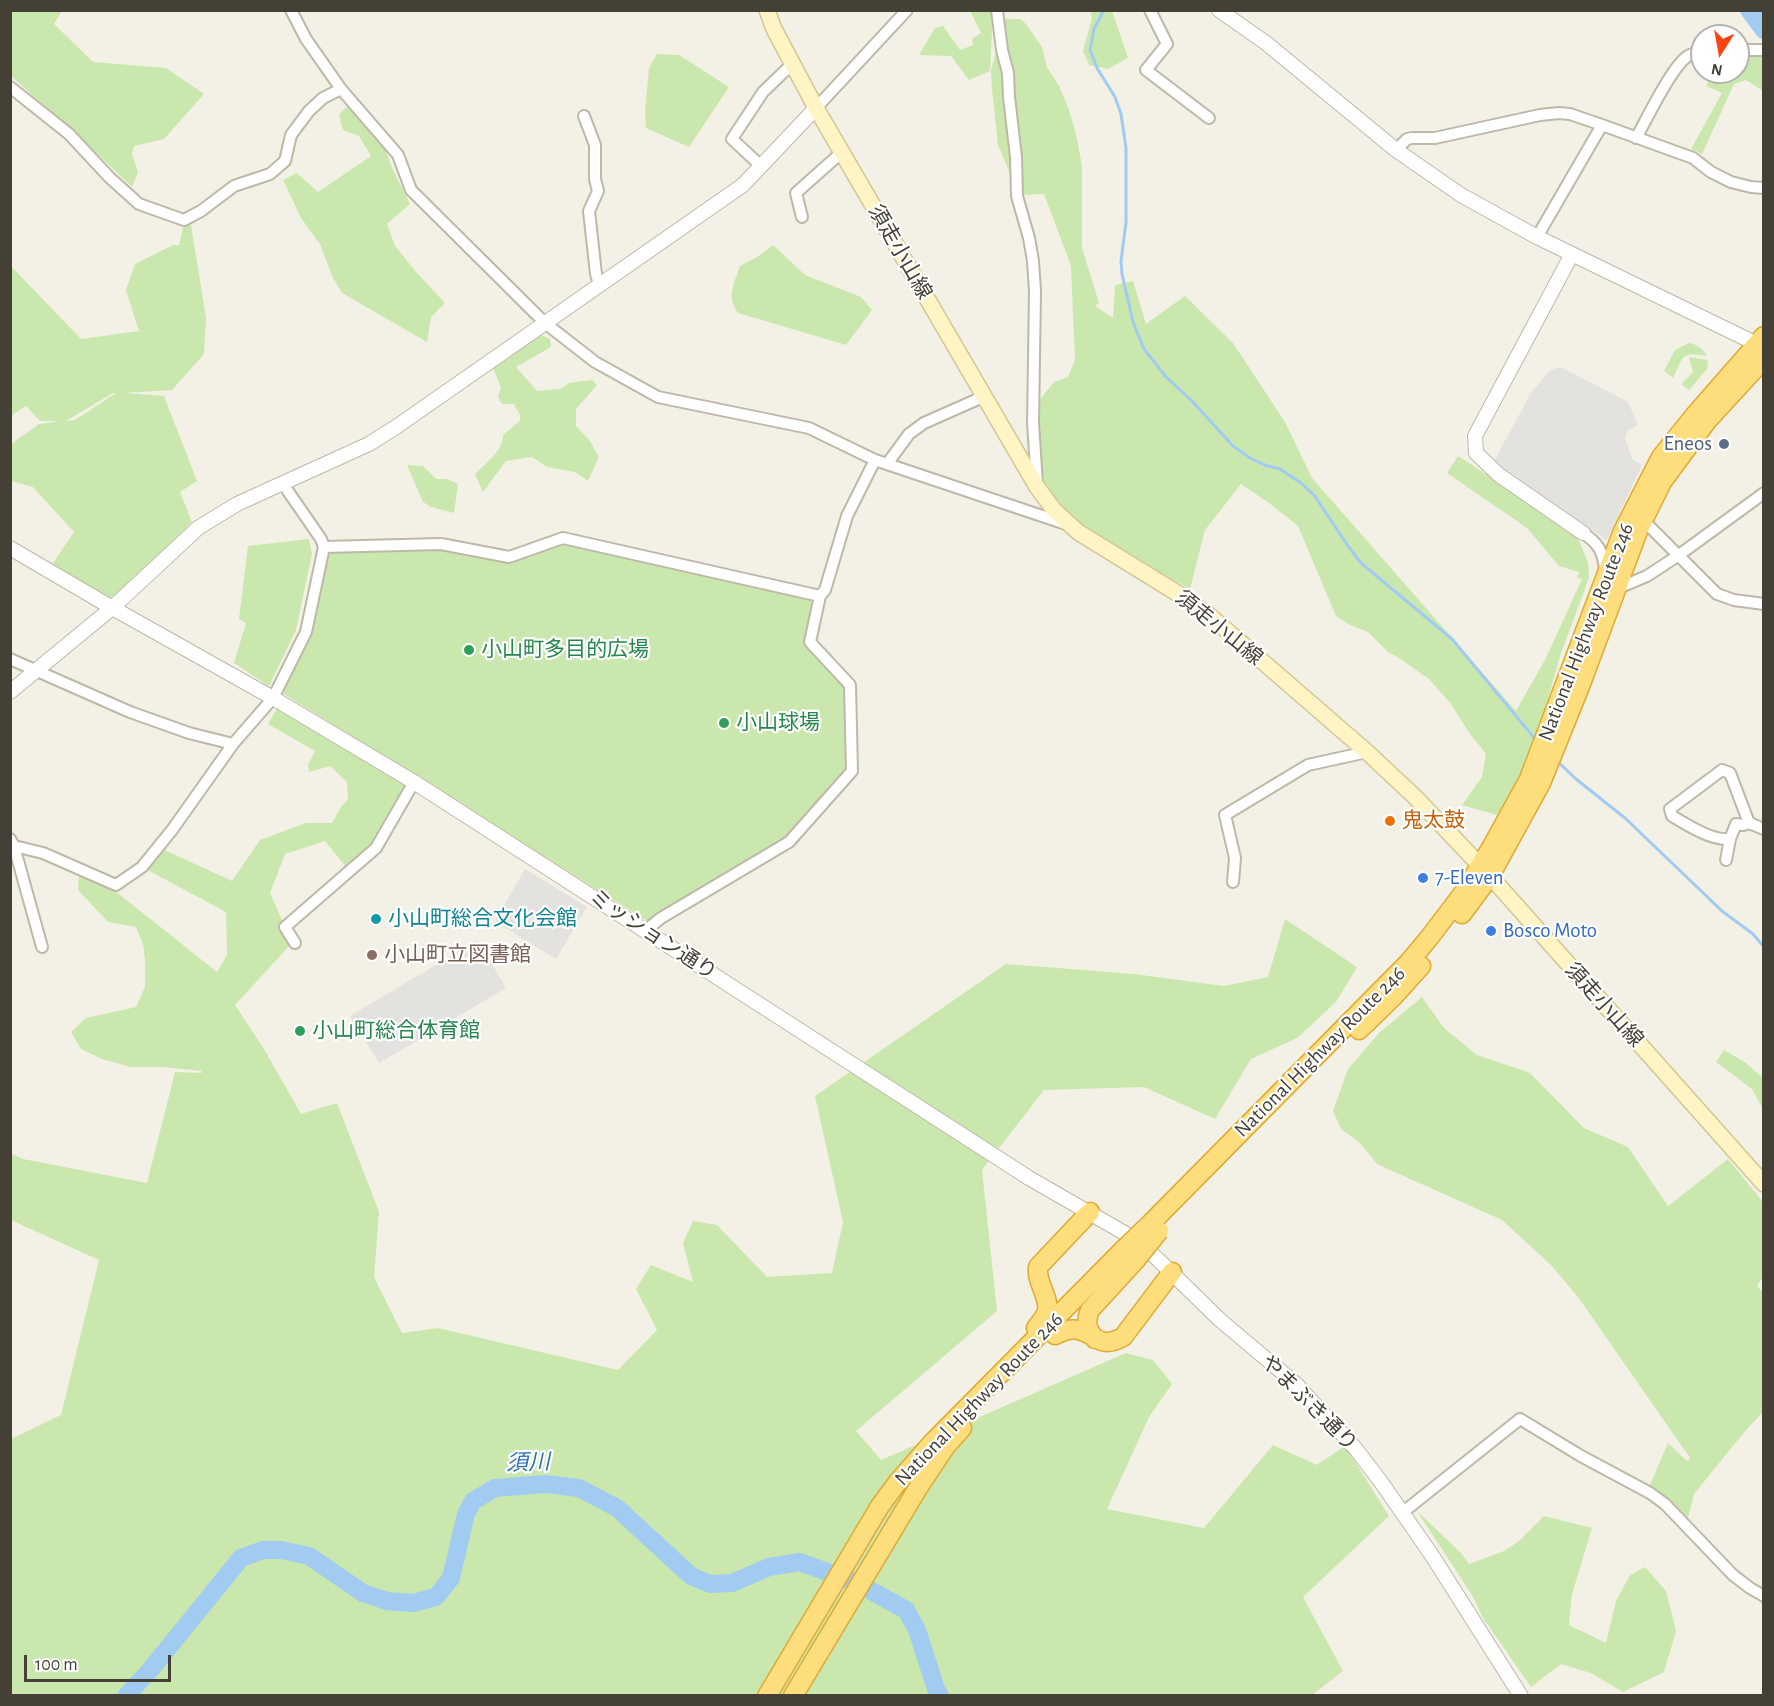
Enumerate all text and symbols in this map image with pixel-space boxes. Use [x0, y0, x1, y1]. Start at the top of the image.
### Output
north arrow [1690, 24, 1750, 84]
text: N [1710, 61, 1724, 79]
street label: 須走小山線 [863, 200, 937, 304]
place label: Eneos [1663, 431, 1712, 457]
marker: Eneos [1717, 437, 1731, 451]
street label: National Highway Route 246 [1533, 519, 1639, 745]
street label: 須走小山線 [1170, 585, 1268, 671]
place label: 小山町多目的広場 [481, 637, 649, 663]
marker: 小山町多目的広場 [462, 643, 476, 657]
place label: 小山球場 [736, 710, 820, 736]
marker: 小山球場 [717, 716, 731, 730]
place label: 鬼太鼓 [1402, 808, 1465, 834]
marker: 鬼太鼓 [1383, 814, 1397, 828]
place label: 7-Eleven [1435, 865, 1504, 891]
marker: 7-Eleven [1416, 871, 1430, 885]
street label: ミッション通り [584, 884, 722, 986]
place label: 小山町総合文化会館 [388, 906, 577, 932]
marker: 小山町総合文化会館 [369, 912, 383, 926]
place label: Bosco Moto [1503, 918, 1597, 944]
marker: Bosco Moto [1484, 924, 1498, 938]
place label: 小山町立図書館 [384, 942, 531, 968]
marker: 小山町立図書館 [365, 948, 379, 962]
street label: 須走小山線 [1560, 958, 1648, 1052]
street label: National Highway Route 246 [1229, 961, 1411, 1143]
place label: 小山町総合体育館 [312, 1018, 480, 1044]
marker: 小山町総合体育館 [293, 1024, 307, 1038]
street label: National Highway Route 246 [890, 1307, 1068, 1491]
street label: やまぶき通り [1256, 1350, 1362, 1456]
water label: 須川 [506, 1449, 550, 1477]
scale bar [27, 1643, 174, 1681]
text: 100 m [35, 1656, 78, 1674]

